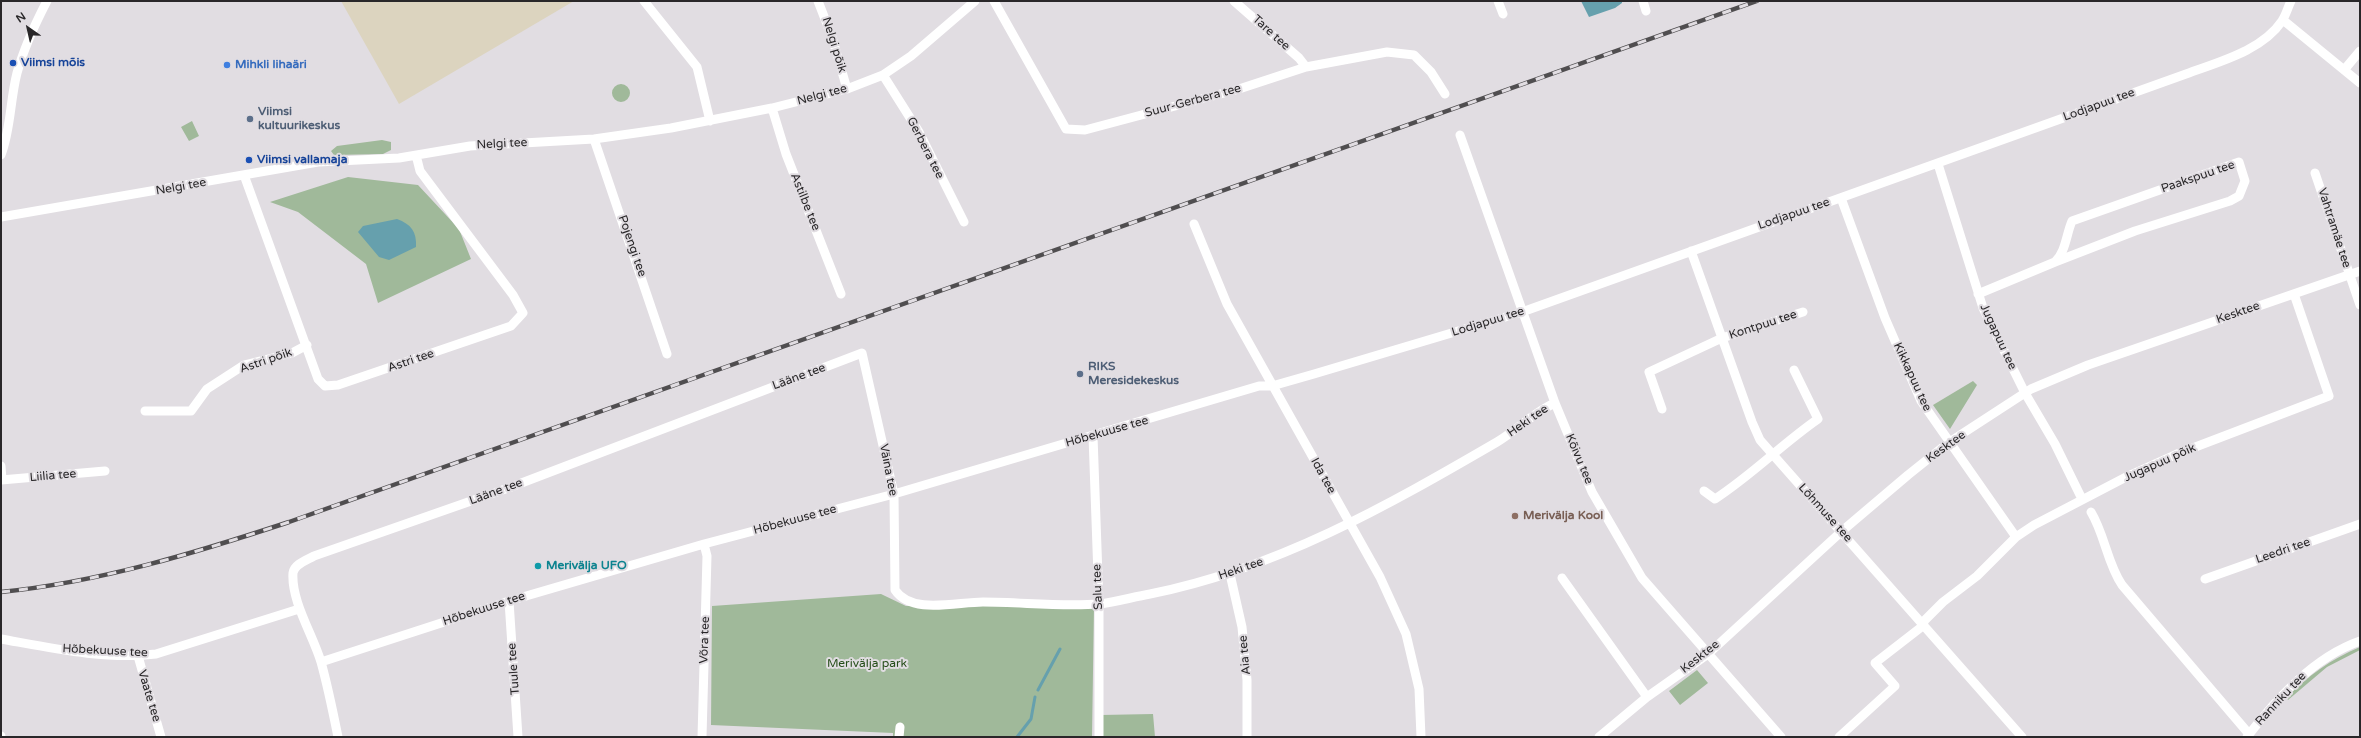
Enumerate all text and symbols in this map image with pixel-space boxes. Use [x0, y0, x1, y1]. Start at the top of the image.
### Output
north arrow [8, 8, 48, 48]
text: N [14, 10, 28, 25]
street label: Tare tee [1249, 12, 1293, 54]
street label: Nelgi põik [819, 15, 849, 75]
place label: Viimsi mõis [21, 56, 85, 70]
marker: Viimsi mõis [8, 58, 18, 68]
place label: Mihkli lihaäri [235, 58, 307, 72]
marker: Mihkli lihaäri [222, 60, 232, 70]
street label: Nelgi tee [795, 81, 849, 109]
street label: Suur-Gerbera tee [1143, 81, 1243, 121]
street label: Lodjapuu tee [2061, 85, 2137, 125]
place label: Viimsi kultuurikeskus [258, 105, 340, 133]
marker: Viimsi kultuurikeskus [245, 114, 255, 124]
street label: Gerbera tee [903, 115, 947, 181]
street label: Nelgi tee [476, 135, 528, 153]
place label: Viimsi vallamaja [257, 153, 347, 167]
marker: Viimsi vallamaja [244, 155, 254, 165]
street label: Paakspuu tee [2159, 158, 2237, 196]
street label: Astilbe tee [787, 171, 823, 233]
street label: Nelgi tee [155, 175, 207, 199]
street label: Vahtramäe tee [2314, 186, 2354, 270]
street label: Lodjapuu tee [1756, 195, 1832, 233]
street label: Pojengi tee [615, 213, 649, 279]
street label: Kesktee [2214, 299, 2262, 327]
street label: Jugapuu tee [1977, 302, 2019, 372]
street label: Lodjapuu tee [1450, 304, 1526, 340]
street label: Kontpuu tee [1727, 307, 1799, 343]
street label: Kikkapuu tee [1890, 340, 1934, 414]
street label: Astri põik [238, 345, 294, 377]
street label: Astri tee [386, 346, 436, 376]
place label: RIKS Meresidekeskus [1088, 360, 1179, 388]
street label: Lääne tee [770, 361, 828, 393]
marker: RIKS Meresidekeskus [1075, 369, 1085, 379]
street label: Heki tee [1505, 402, 1551, 440]
street label: Hõbekuuse tee [1064, 413, 1150, 451]
street label: Kesktee [1923, 428, 1969, 466]
street label: Kõivu tee [1562, 432, 1596, 486]
street label: Jugapuu põik [2122, 441, 2198, 485]
street label: Väina tee [876, 443, 900, 497]
street label: Ida tee [1307, 456, 1339, 496]
street label: Liilia tee [29, 467, 77, 485]
street label: Lääne tee [467, 476, 525, 508]
street label: Lõhmuse tee [1795, 481, 1855, 545]
street label: Hõbekuuse tee [752, 502, 838, 538]
place label: Merivälja Kool [1523, 509, 1603, 523]
marker: Merivälja Kool [1510, 511, 1520, 521]
street label: Leedri tee [2254, 535, 2312, 567]
street label: Heki tee [1217, 555, 1265, 583]
place label: Merivälja UFO [546, 559, 627, 573]
marker: Merivälja UFO [533, 561, 543, 571]
street label: Salu tee [1090, 564, 1106, 610]
street label: Hõbekuuse tee [441, 589, 527, 629]
street label: Võra tee [697, 616, 713, 664]
street label: Aia tee [1236, 635, 1254, 675]
street label: Kesktee [1678, 637, 1722, 677]
street label: Hõbekuuse tee [62, 642, 148, 660]
street label: Tuule tee [505, 642, 523, 696]
park label: Merivälja park [827, 657, 907, 671]
street label: Vaate tee [134, 668, 164, 724]
street label: Ranniku tee [2253, 669, 2309, 729]

